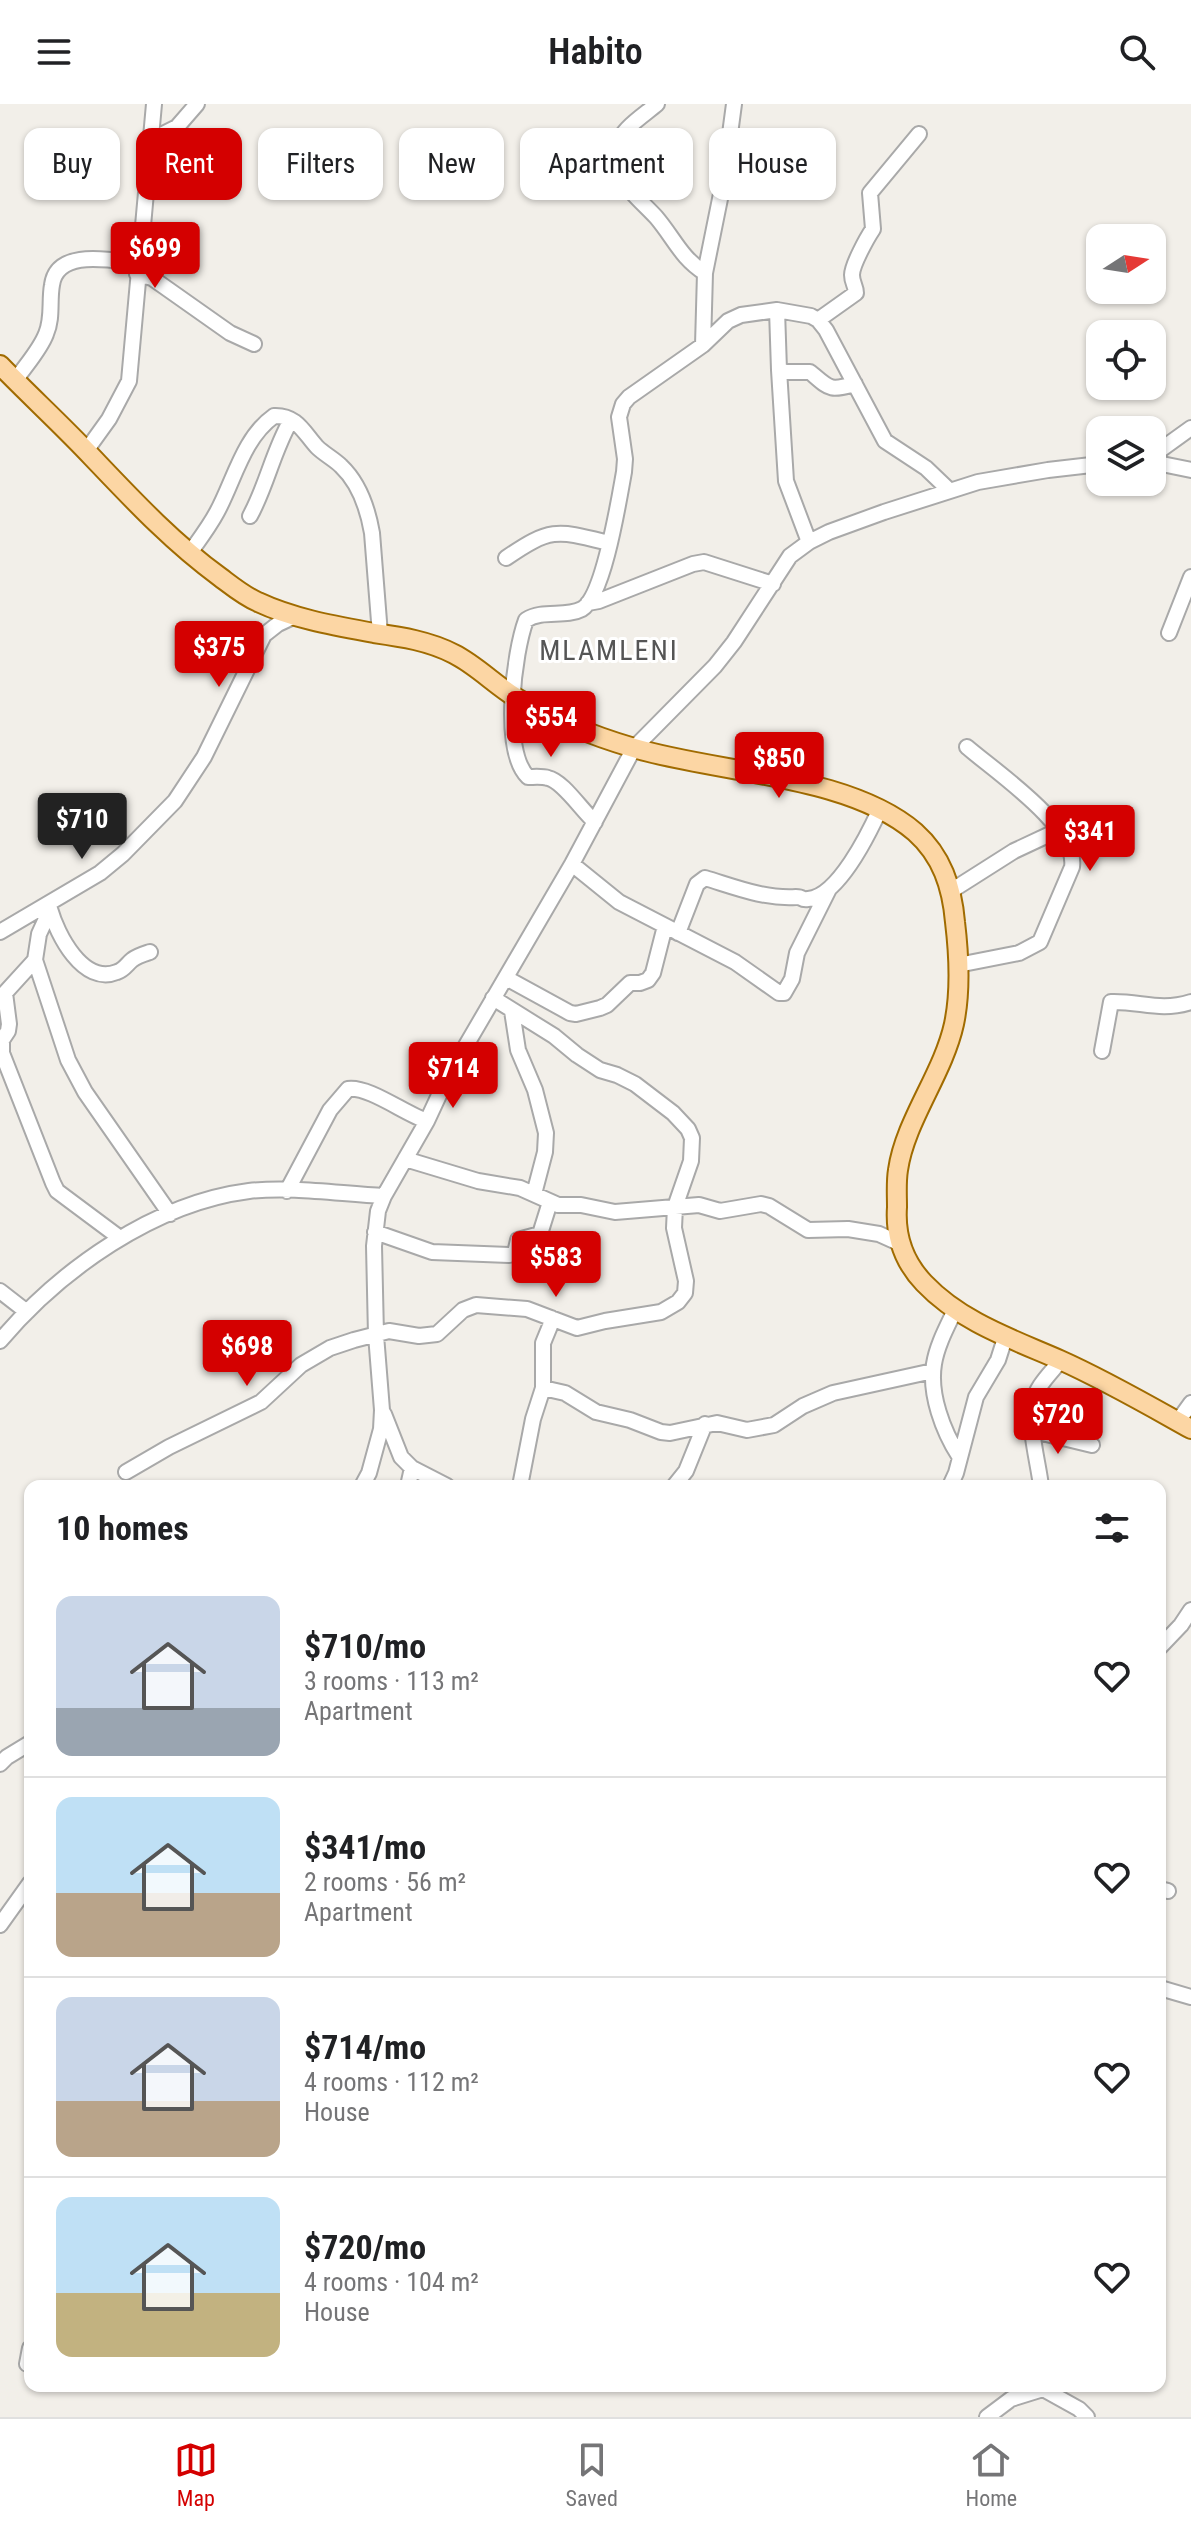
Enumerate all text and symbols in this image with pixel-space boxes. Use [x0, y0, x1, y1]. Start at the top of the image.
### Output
icon: menu [32, 30, 76, 74]
icon: search [1115, 30, 1159, 74]
text: Habito [548, 31, 643, 73]
chip: Buy [24, 128, 120, 200]
chip: Rent [136, 128, 242, 200]
chip: Filters [258, 128, 383, 200]
chip: New [399, 128, 504, 200]
chip: Apartment [520, 128, 693, 200]
chip: House [709, 128, 836, 200]
pin: $699 [108, 222, 202, 290]
north arrow [1086, 224, 1166, 304]
map controls [1086, 224, 1166, 496]
text: $699 [129, 233, 181, 263]
button: locate [1086, 320, 1166, 400]
button: layers [1086, 416, 1166, 496]
pin: $375 [172, 621, 266, 689]
text: $375 [193, 632, 245, 662]
district label: MLAMLENI [539, 634, 679, 667]
pin: $554 [504, 691, 598, 759]
text: $554 [525, 702, 577, 732]
pin: $850 [732, 732, 826, 800]
text: $850 [753, 743, 805, 773]
pin: $710 [35, 793, 129, 861]
text: $710 [56, 804, 108, 834]
pin: $341 [1043, 805, 1137, 873]
text: $341 [1064, 816, 1116, 846]
pin: $714 [406, 1042, 500, 1110]
text: $714 [427, 1053, 479, 1083]
pin: $583 [509, 1231, 603, 1299]
text: $583 [530, 1242, 582, 1272]
pin: $698 [200, 1320, 294, 1388]
text: $698 [221, 1331, 273, 1361]
pin: $720 [1011, 1388, 1105, 1456]
text: $720 [1032, 1399, 1084, 1429]
icon: filters [1090, 1506, 1134, 1550]
text: 10 homes [56, 1508, 189, 1548]
text: $710/mo [304, 1626, 426, 1666]
icon: home [120, 1628, 216, 1724]
icon: heart [1090, 1654, 1134, 1698]
text: 3 rooms · 113 m² [304, 1666, 479, 1696]
text: Apartment [304, 1696, 413, 1726]
text: $341/mo [304, 1827, 426, 1867]
icon: home [120, 1829, 216, 1925]
icon: heart [1090, 1855, 1134, 1899]
text: 2 rooms · 56 m² [304, 1867, 466, 1897]
text: Apartment [304, 1897, 413, 1927]
text: $714/mo [304, 2027, 426, 2067]
icon: home [120, 2029, 216, 2125]
icon: heart [1090, 2055, 1134, 2099]
text: 4 rooms · 112 m² [304, 2067, 479, 2097]
text: House [304, 2097, 370, 2127]
text: $720/mo [304, 2227, 426, 2267]
icon: home [120, 2229, 216, 2325]
icon: heart [1090, 2255, 1134, 2299]
text: 4 rooms · 104 m² [304, 2267, 479, 2297]
text: House [304, 2297, 370, 2327]
tab: Map [174, 2438, 218, 2511]
tab: Saved [566, 2438, 618, 2511]
tab: Home [966, 2438, 1017, 2511]

